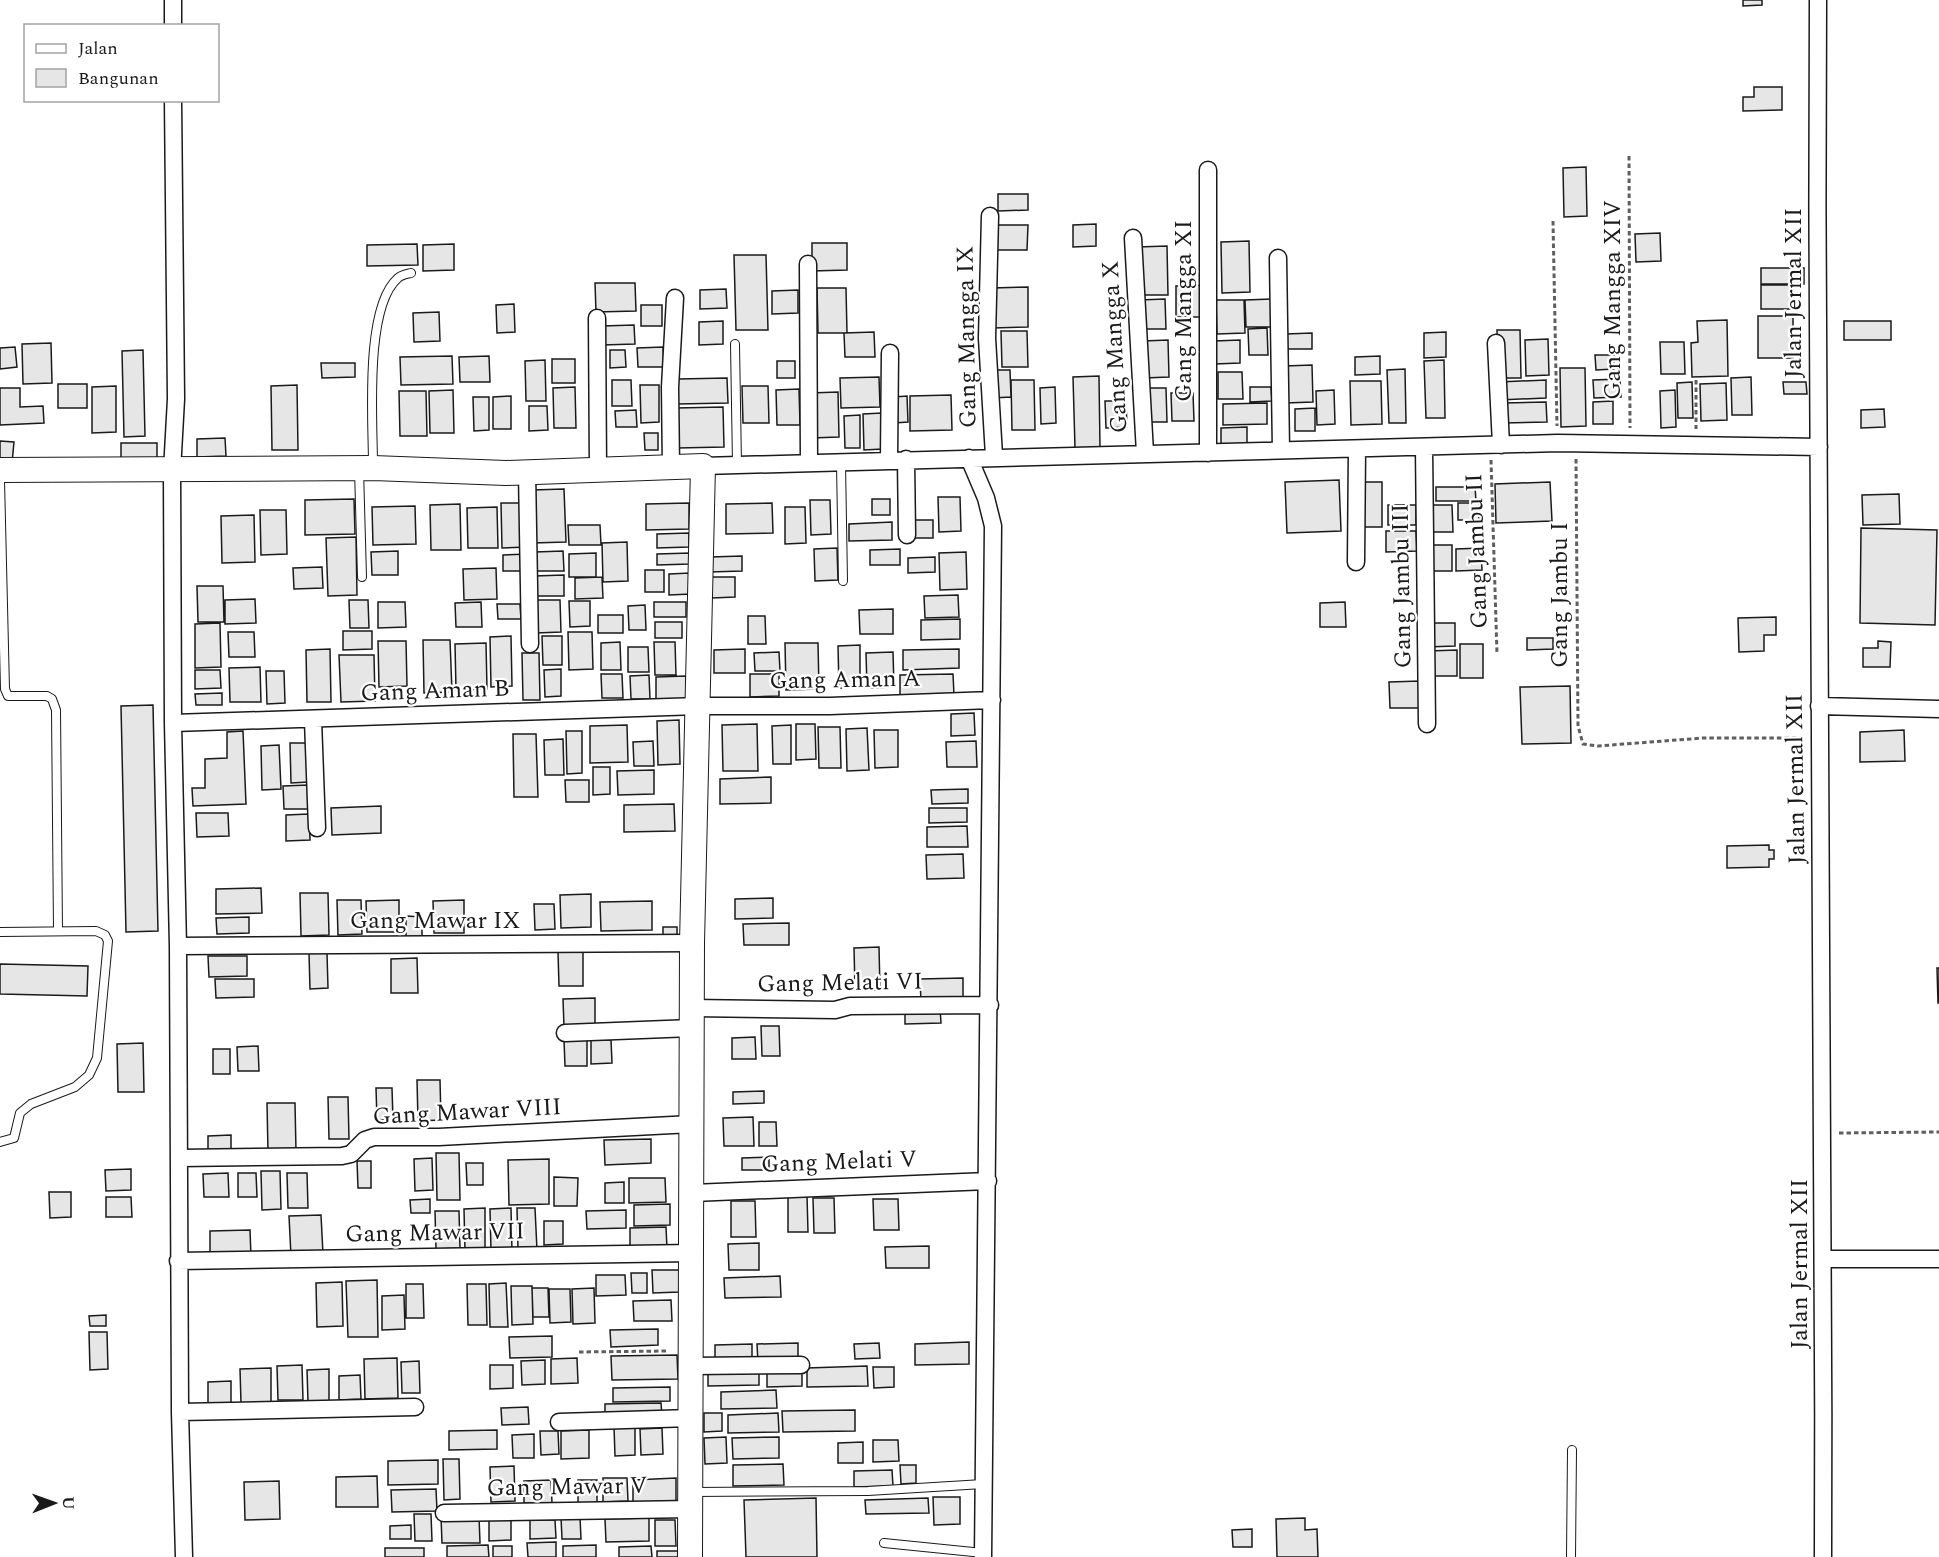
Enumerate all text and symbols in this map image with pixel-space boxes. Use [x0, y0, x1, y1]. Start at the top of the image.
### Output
legend [24, 24, 219, 102]
text: Jalan [78, 35, 118, 62]
text: Bangunan [78, 65, 159, 92]
street label: Gang Mangga XIV [1595, 200, 1631, 400]
street label: Jalan Jermal XII [1776, 208, 1812, 378]
street label: Gang Mangga XI [1166, 220, 1202, 402]
street label: Gang Mangga IX [947, 246, 987, 428]
street label: Gang Mangga X [1093, 260, 1137, 434]
street label: Gang Jambu II [1456, 473, 1498, 629]
street label: Gang Jambu III [1383, 503, 1421, 669]
street label: Gang Jambu I [1542, 522, 1578, 668]
street label: Gang Aman A [769, 661, 921, 699]
street label: Gang Aman B [360, 670, 510, 712]
street label: Jalan Jermal XII [1777, 693, 1815, 865]
street label: Gang Mawar IX [350, 903, 520, 939]
street label: Gang Melati VI [757, 964, 923, 1002]
street label: Gang Mawar VIII [372, 1089, 562, 1135]
street label: Gang Melati V [760, 1141, 918, 1183]
street label: Jalan Jermal XII [1782, 1179, 1818, 1349]
street label: Gang Mawar VII [345, 1213, 525, 1253]
street label: Gang Mawar V [486, 1468, 648, 1506]
north arrow [24, 1473, 84, 1533]
text: U [56, 1496, 80, 1510]

